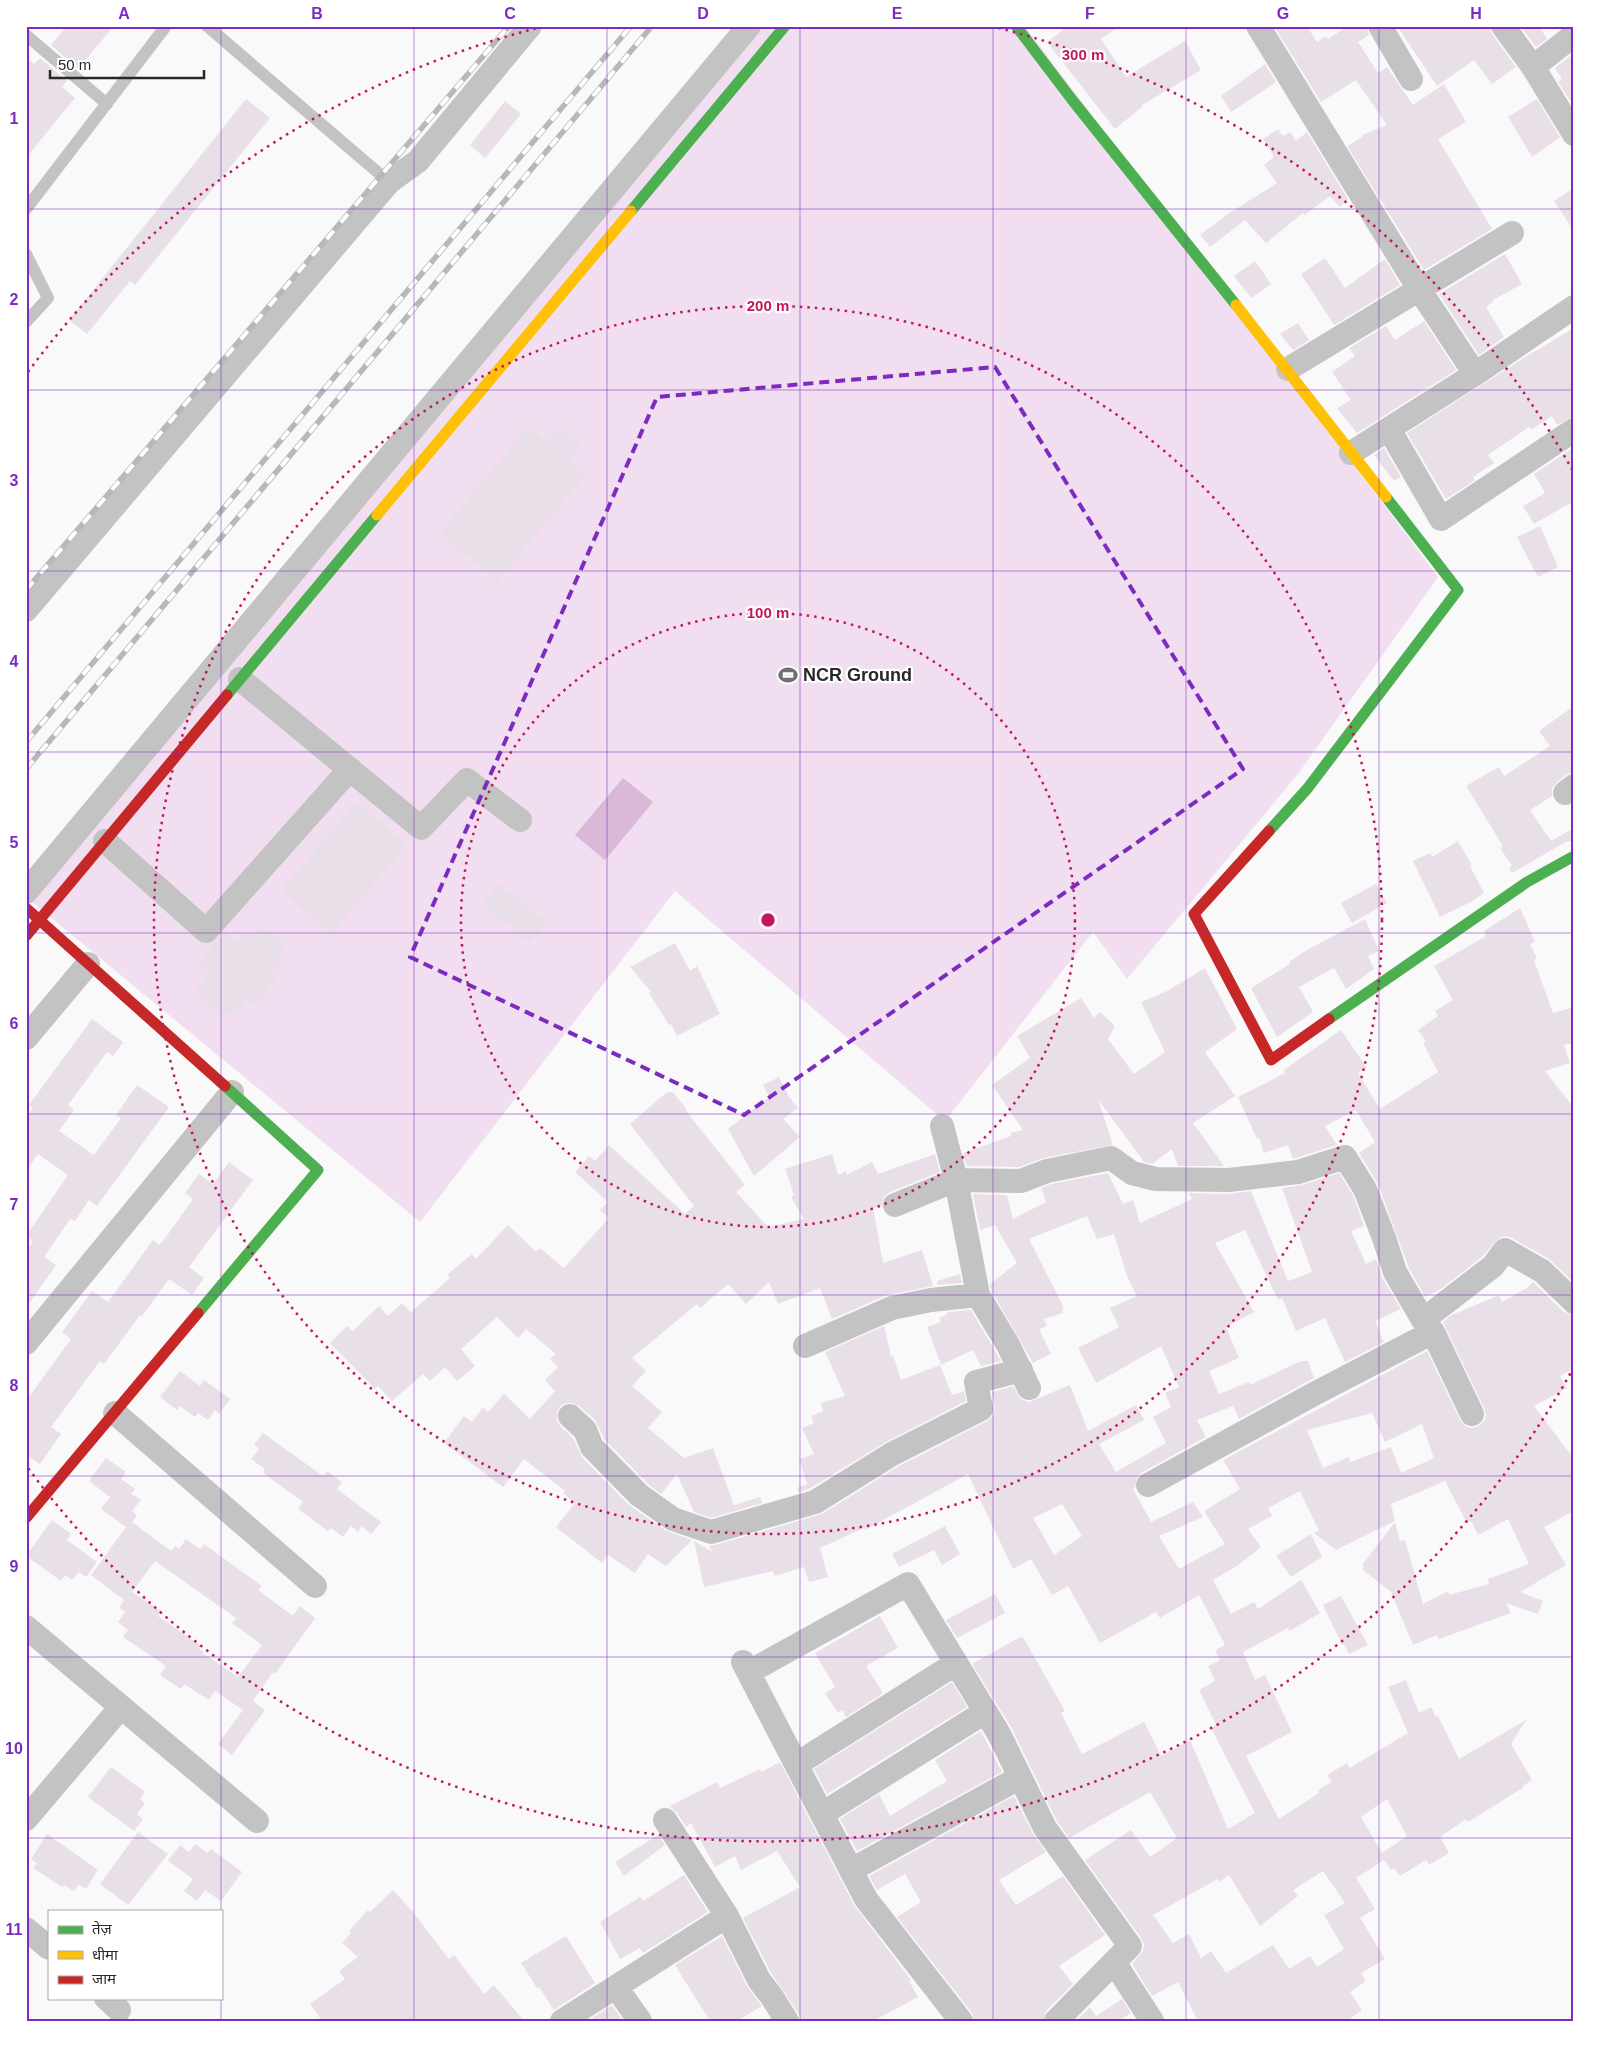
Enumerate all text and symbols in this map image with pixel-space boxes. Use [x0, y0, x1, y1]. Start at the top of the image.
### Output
text: A [118, 5, 130, 22]
text: B [311, 5, 323, 22]
text: C [504, 5, 516, 22]
text: D [697, 5, 709, 22]
text: E [892, 5, 903, 22]
text: F [1085, 5, 1095, 22]
text: G [1277, 5, 1289, 22]
text: H [1470, 5, 1482, 22]
text: 300 m [1062, 46, 1104, 63]
scale bar [50, 48, 204, 80]
text: 50 m [58, 56, 91, 73]
text: 1 [10, 110, 19, 127]
text: 2 [10, 291, 19, 308]
text: 200 m [747, 297, 789, 314]
text: 3 [10, 472, 19, 489]
text: 100 m [747, 604, 789, 621]
text: 4 [10, 653, 19, 670]
sports icon: NCR Ground [777, 664, 799, 686]
place label: NCR Ground [803, 665, 912, 685]
text: 5 [10, 834, 19, 851]
centre of rings [759, 911, 777, 929]
text: 6 [10, 1015, 19, 1032]
text: 7 [10, 1196, 19, 1213]
text: 8 [10, 1377, 19, 1394]
text: 9 [10, 1558, 19, 1575]
text: 10 [5, 1740, 23, 1757]
legend [48, 1910, 222, 2000]
text: तेज़ [92, 1920, 113, 1937]
text: 11 [6, 1921, 23, 1938]
text: धीमा [92, 1946, 119, 1963]
text: जाम [92, 1970, 117, 1987]

